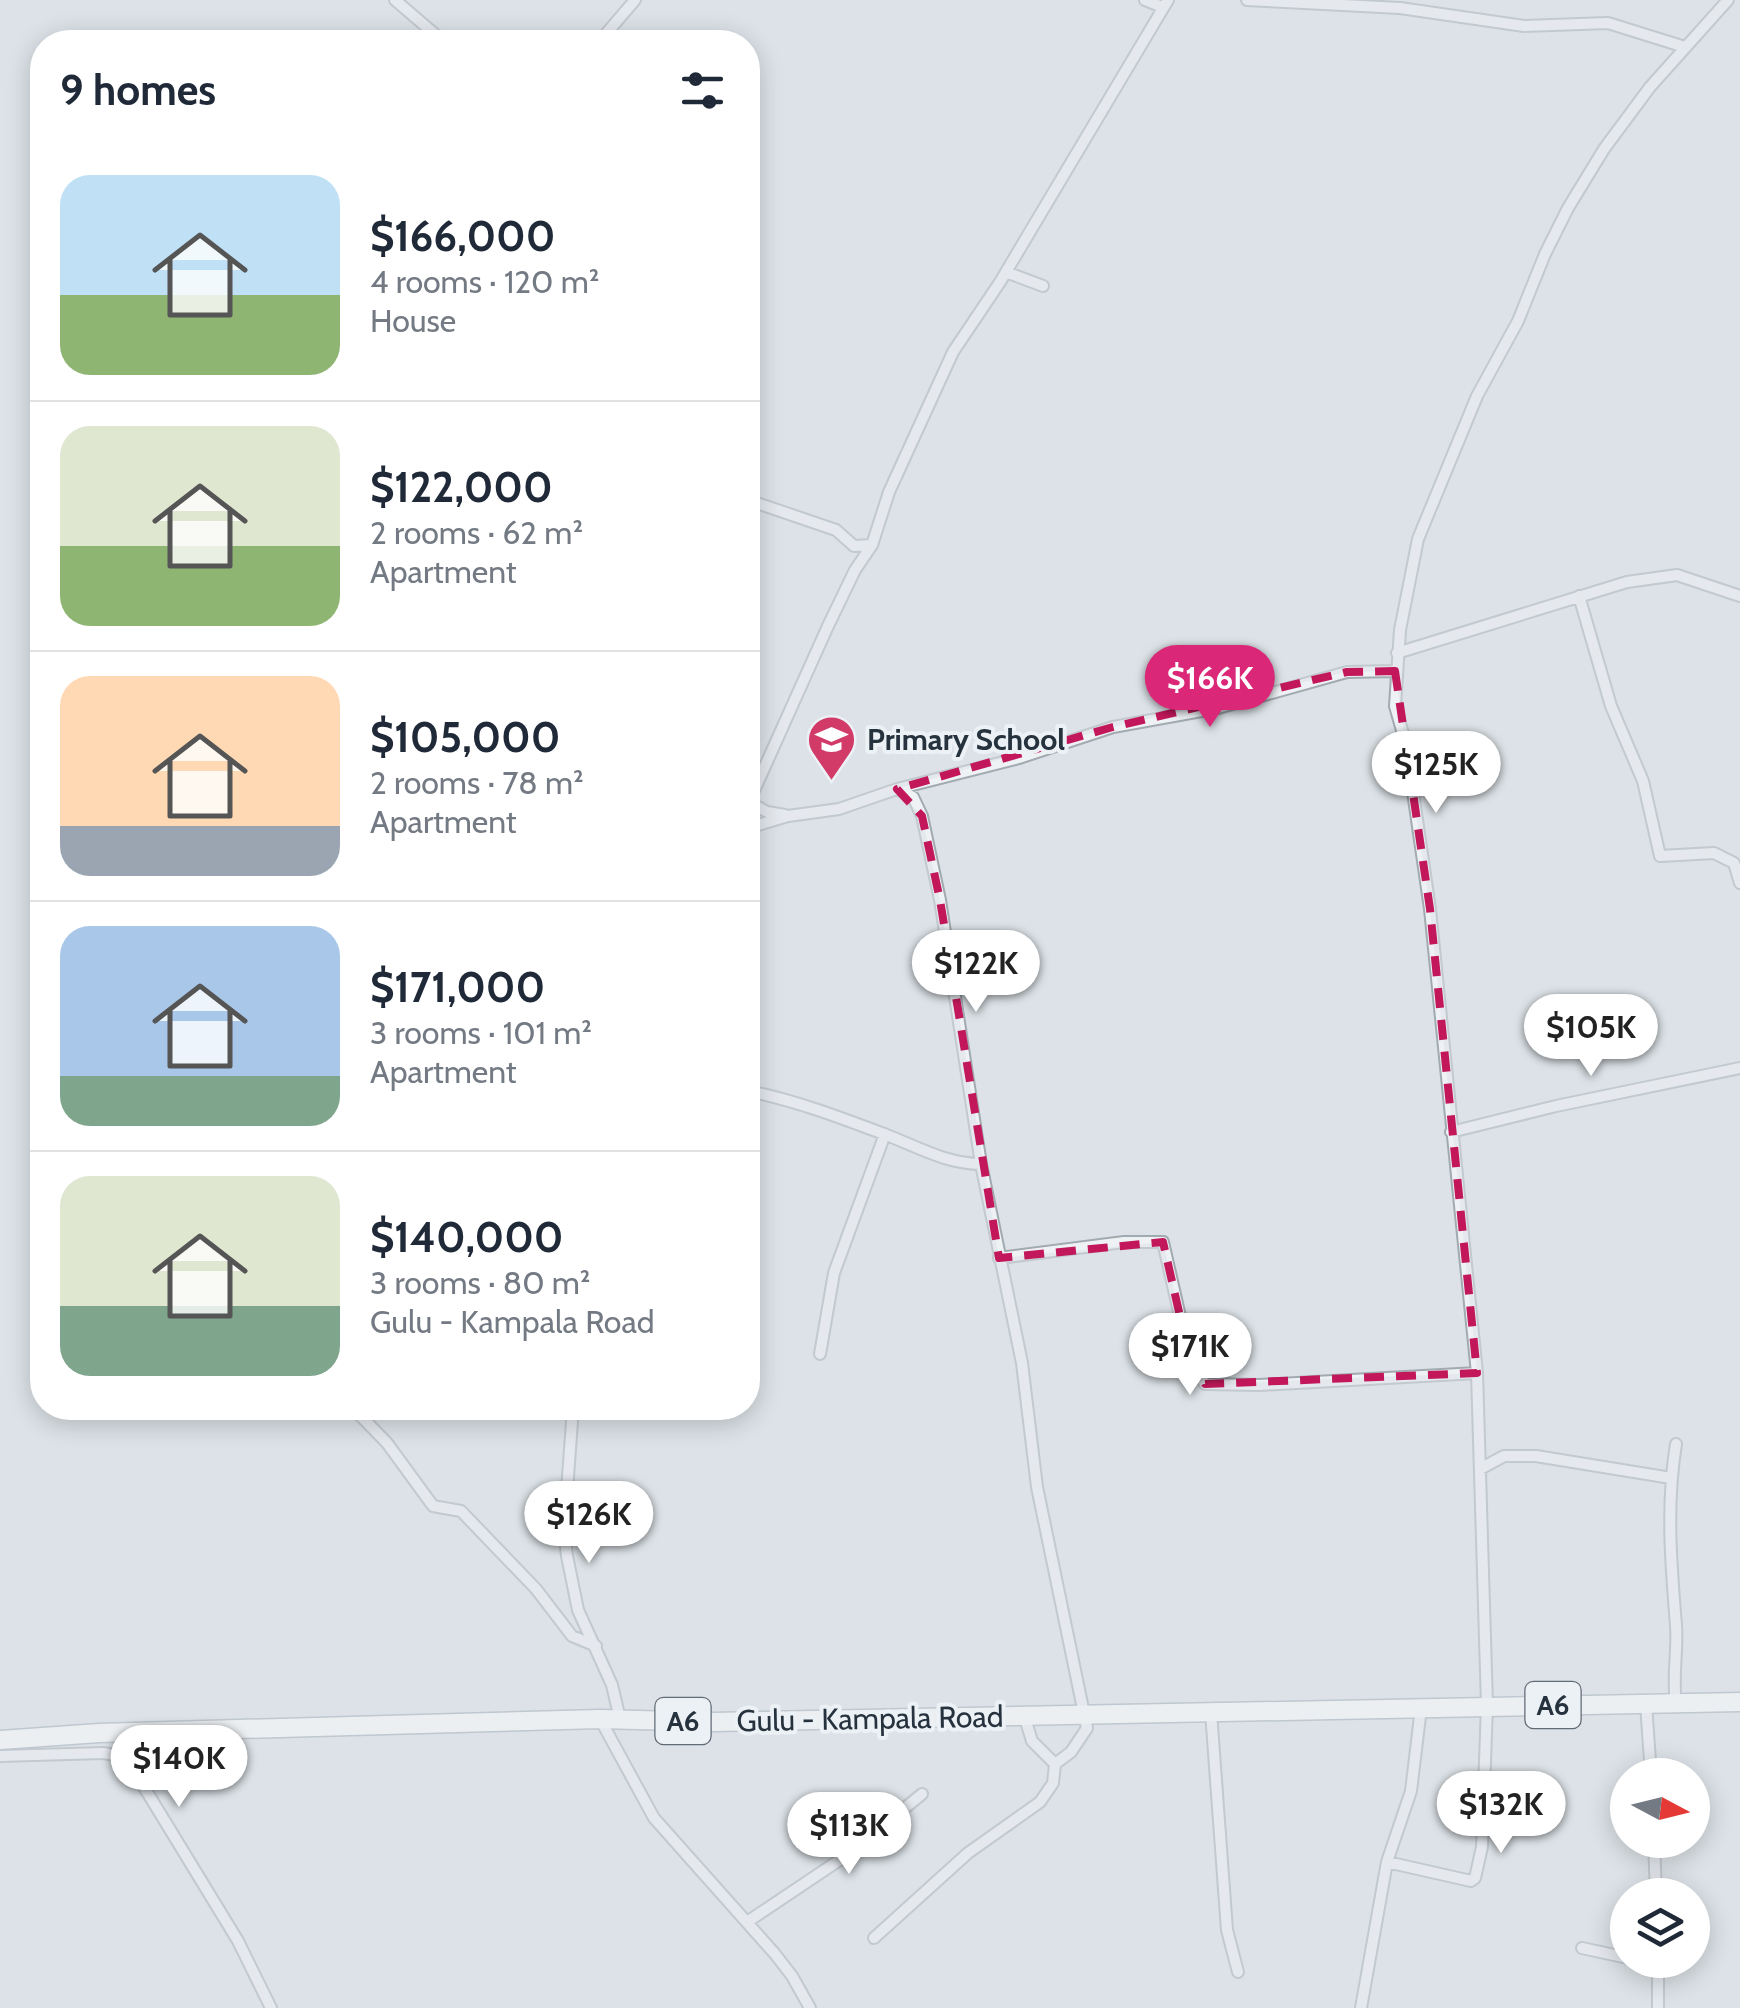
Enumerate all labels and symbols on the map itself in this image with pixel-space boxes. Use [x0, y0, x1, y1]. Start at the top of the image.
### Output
pin: $166K [1140, 645, 1280, 730]
school or university icon: Primary School [806, 714, 858, 782]
place label: Primary School [867, 721, 1065, 758]
pin: $125K [1366, 731, 1506, 816]
pin: $122K [906, 930, 1046, 1015]
pin: $105K [1521, 994, 1661, 1079]
pin: $171K [1120, 1313, 1260, 1398]
pin: $126K [519, 1481, 659, 1566]
road number: A6 [1526, 1682, 1580, 1728]
road number: A6 [656, 1698, 710, 1744]
street label: Gulu - Kampala Road [736, 1698, 1004, 1739]
pin: $140K [109, 1725, 249, 1810]
north arrow [1610, 1758, 1710, 1858]
pin: $132K [1431, 1771, 1571, 1856]
pin: $113K [779, 1792, 919, 1877]

